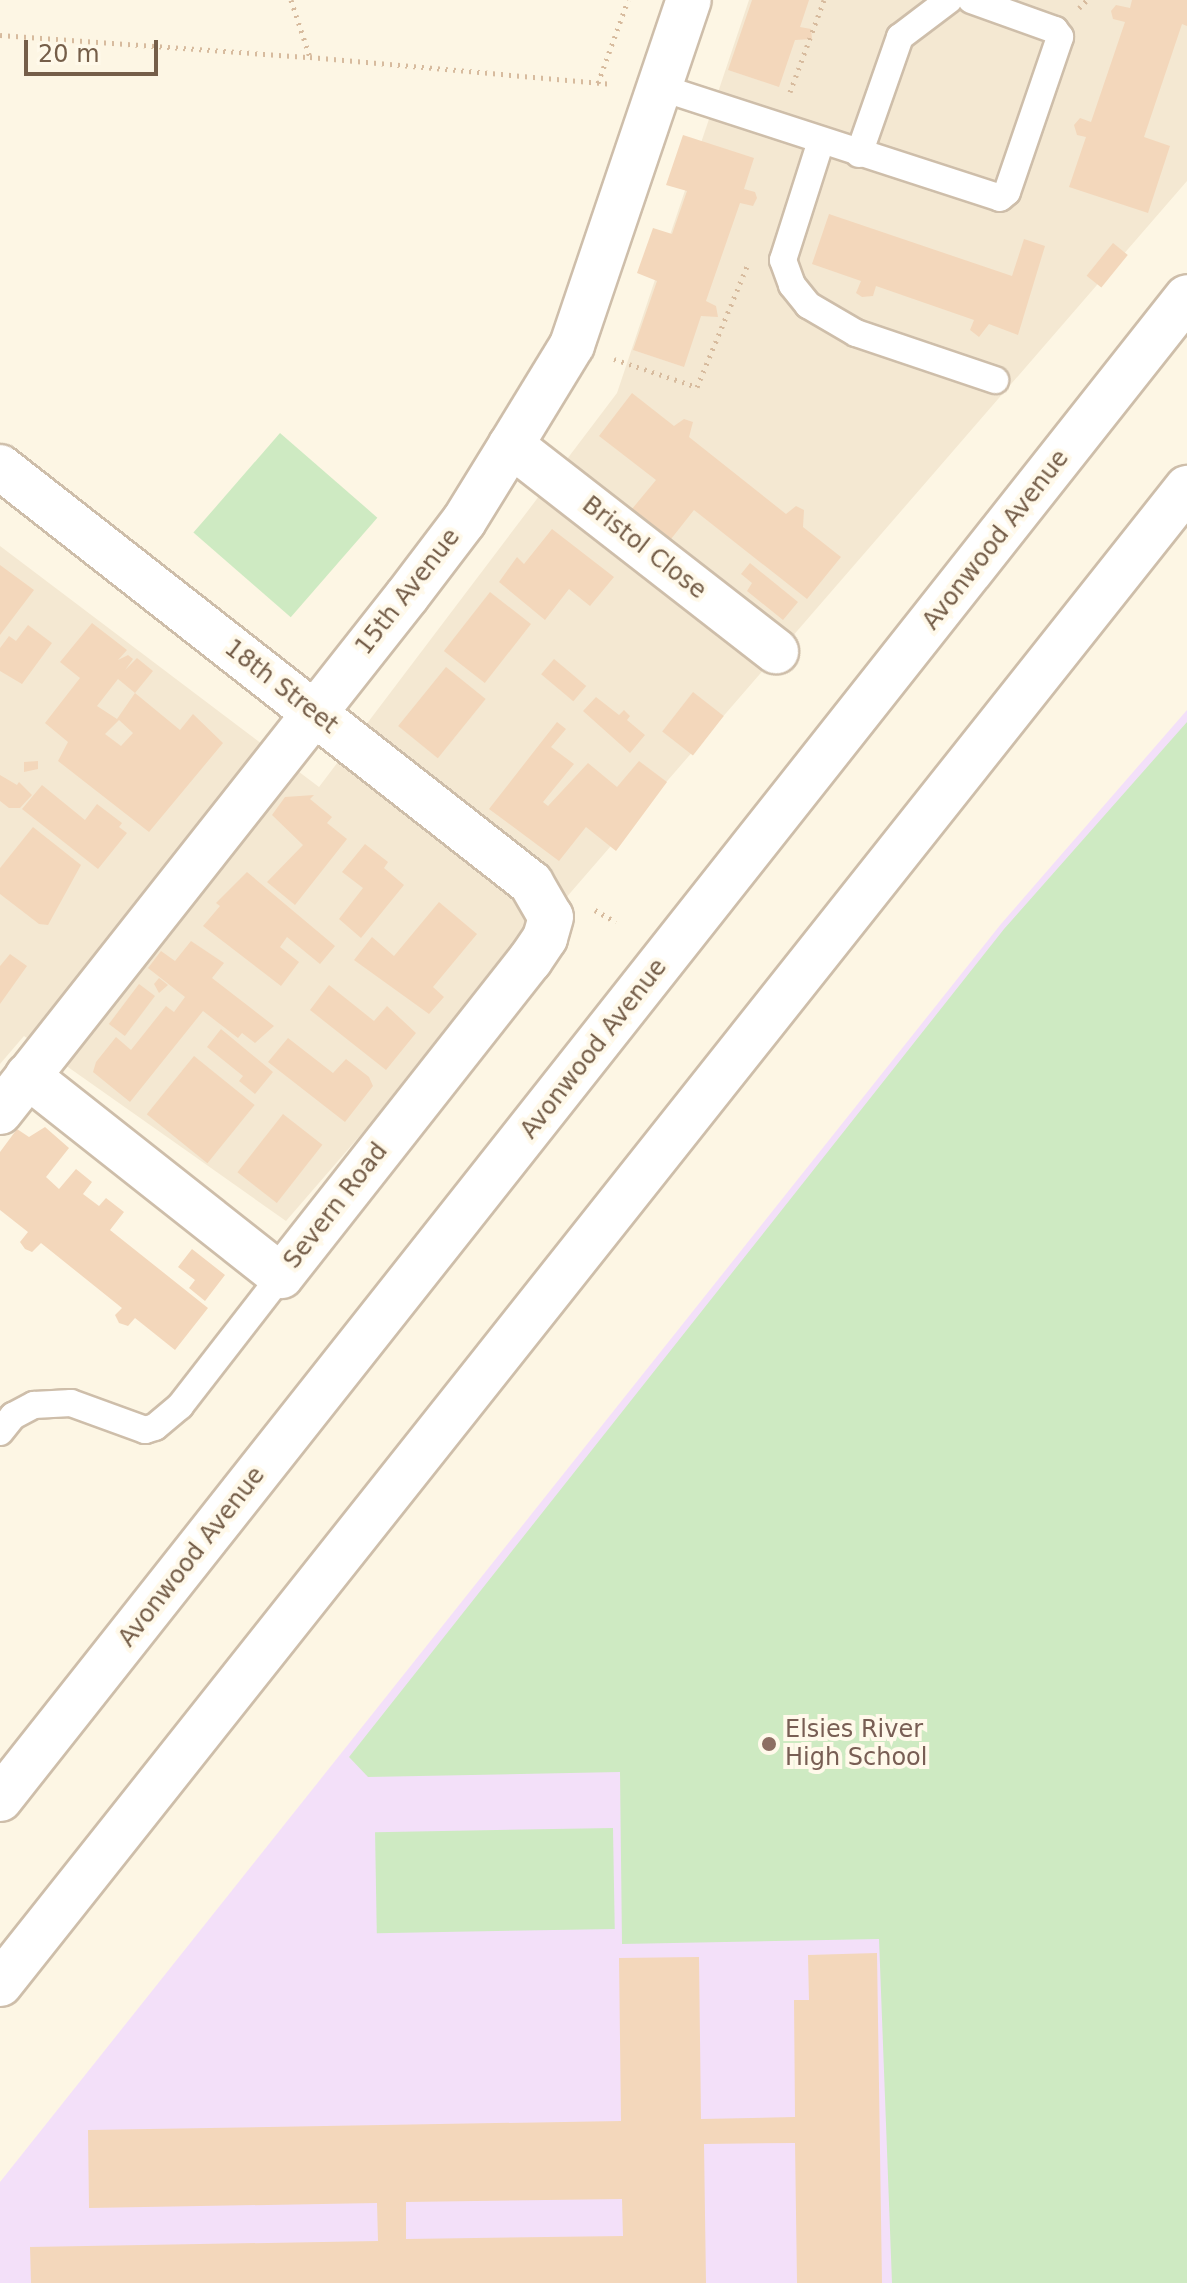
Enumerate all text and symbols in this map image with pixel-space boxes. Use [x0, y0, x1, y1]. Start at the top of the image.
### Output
scale bar [28, 24, 162, 74]
text: 20 m [38, 40, 100, 68]
street label: Avonwood Avenue [917, 444, 1075, 636]
street label: Bristol Close [576, 491, 712, 605]
street label: 15th Avenue [350, 523, 466, 661]
street label: 18th Street [219, 634, 343, 740]
street label: Avonwood Avenue [515, 953, 673, 1145]
street label: Severn Road [278, 1137, 394, 1275]
street label: Avonwood Avenue [113, 1461, 271, 1653]
place label: Elsies River High School [785, 1716, 927, 1772]
marker: Elsies River High School [760, 1735, 778, 1753]

